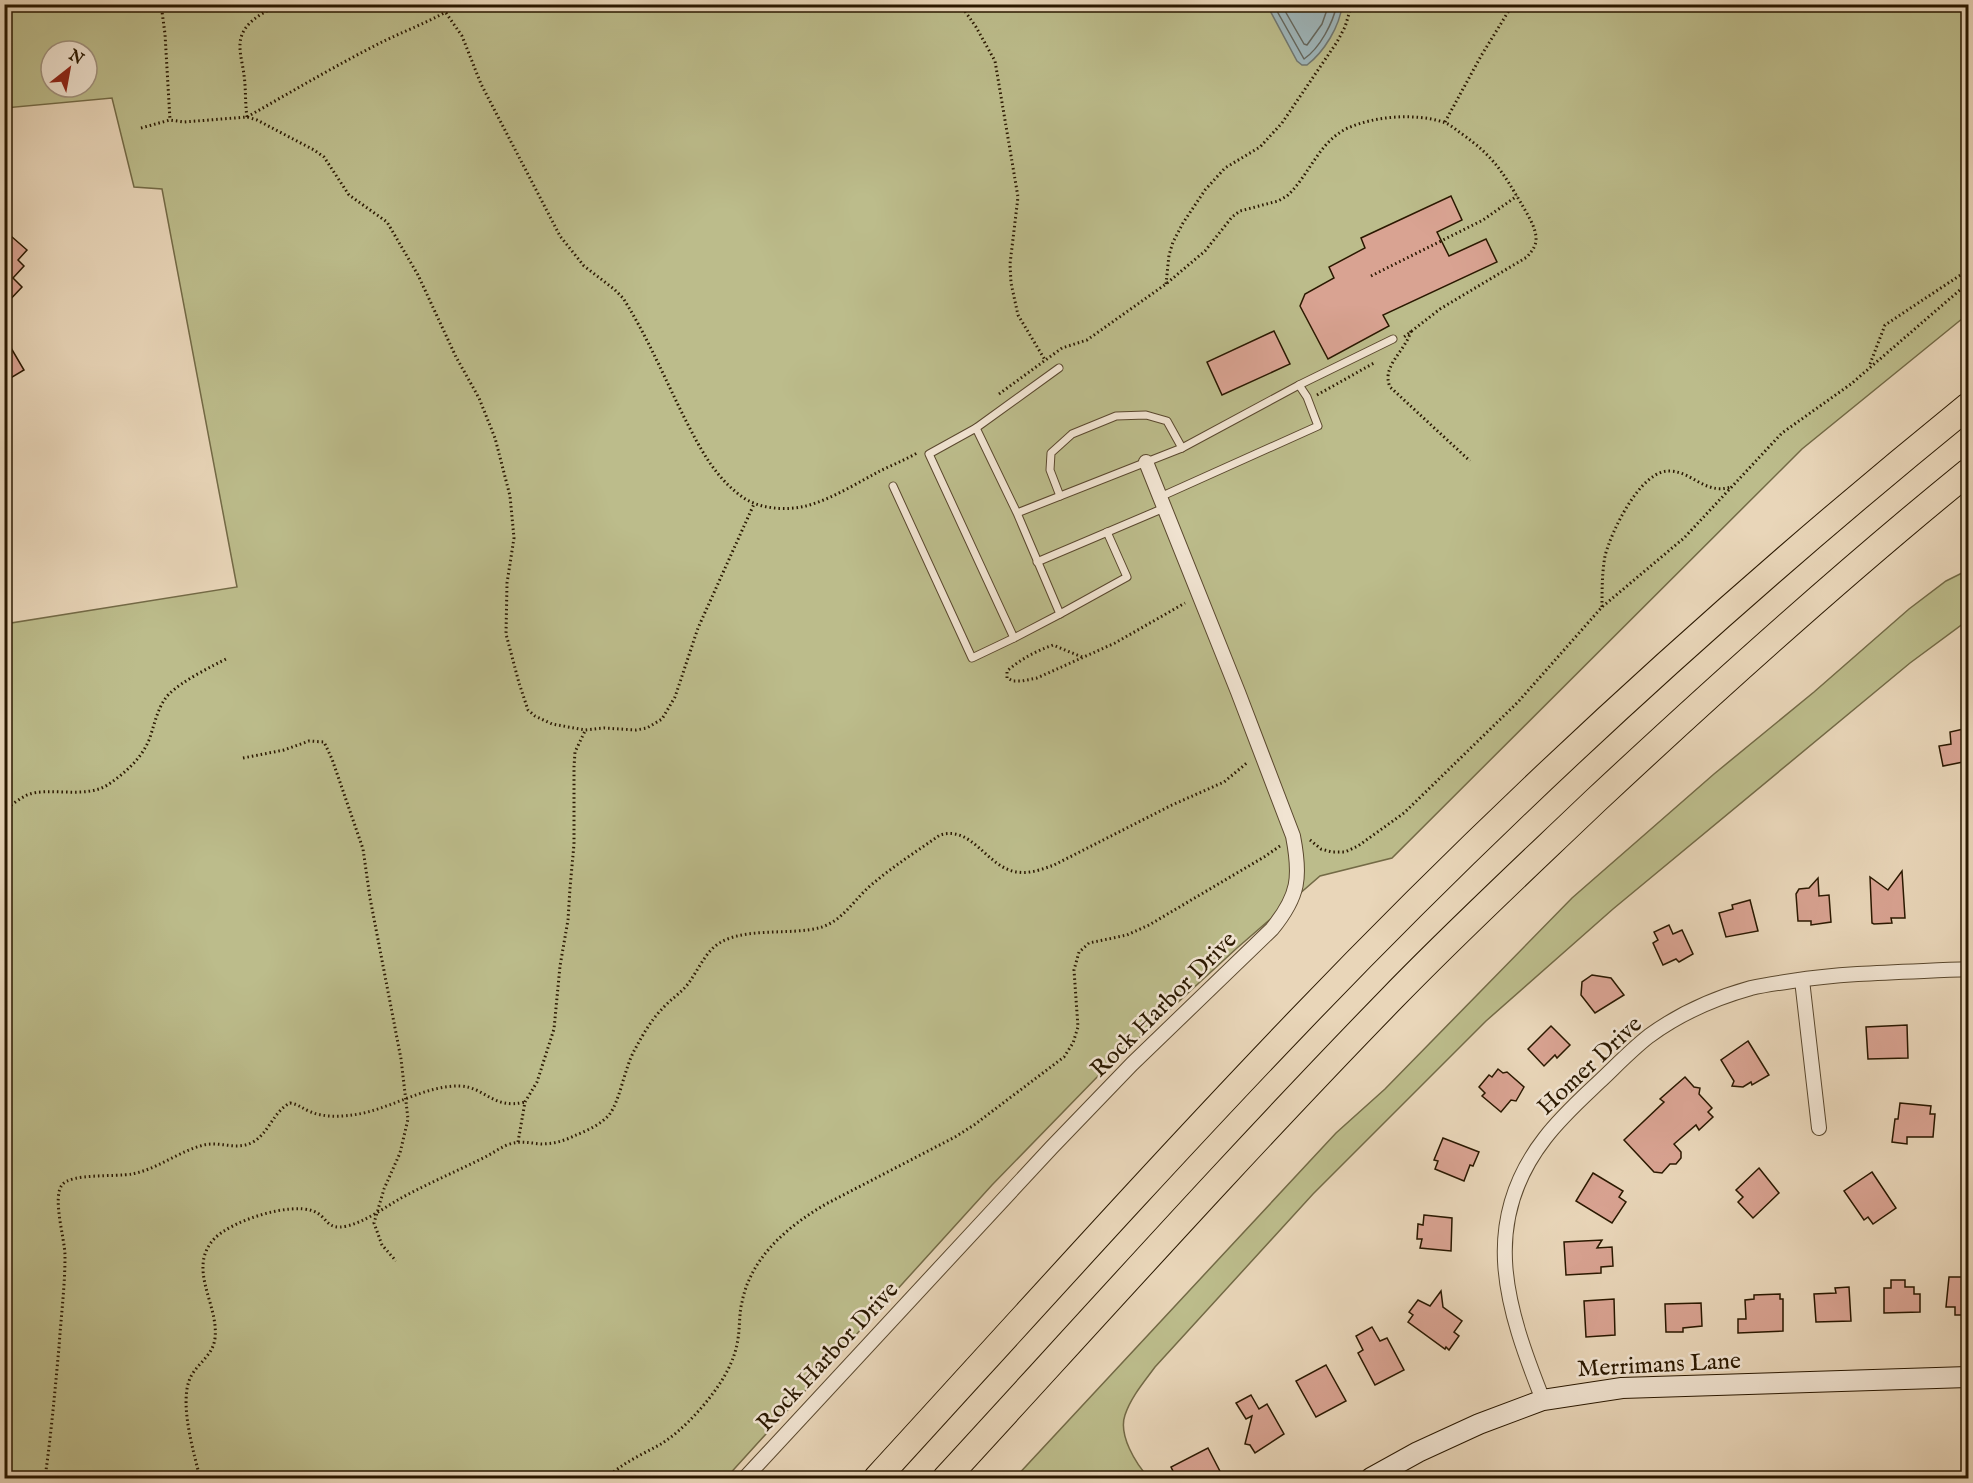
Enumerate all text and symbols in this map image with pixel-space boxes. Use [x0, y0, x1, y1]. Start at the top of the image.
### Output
north arrow [39, 39, 99, 99]
text: N [64, 45, 87, 70]
street label: Rock Harbor Drive [1084, 925, 1244, 1085]
street label: Homer Drive [1531, 1010, 1649, 1123]
street label: Rock Harbor Drive [750, 1275, 906, 1439]
street label: Merrimans Lane [1576, 1346, 1742, 1385]

